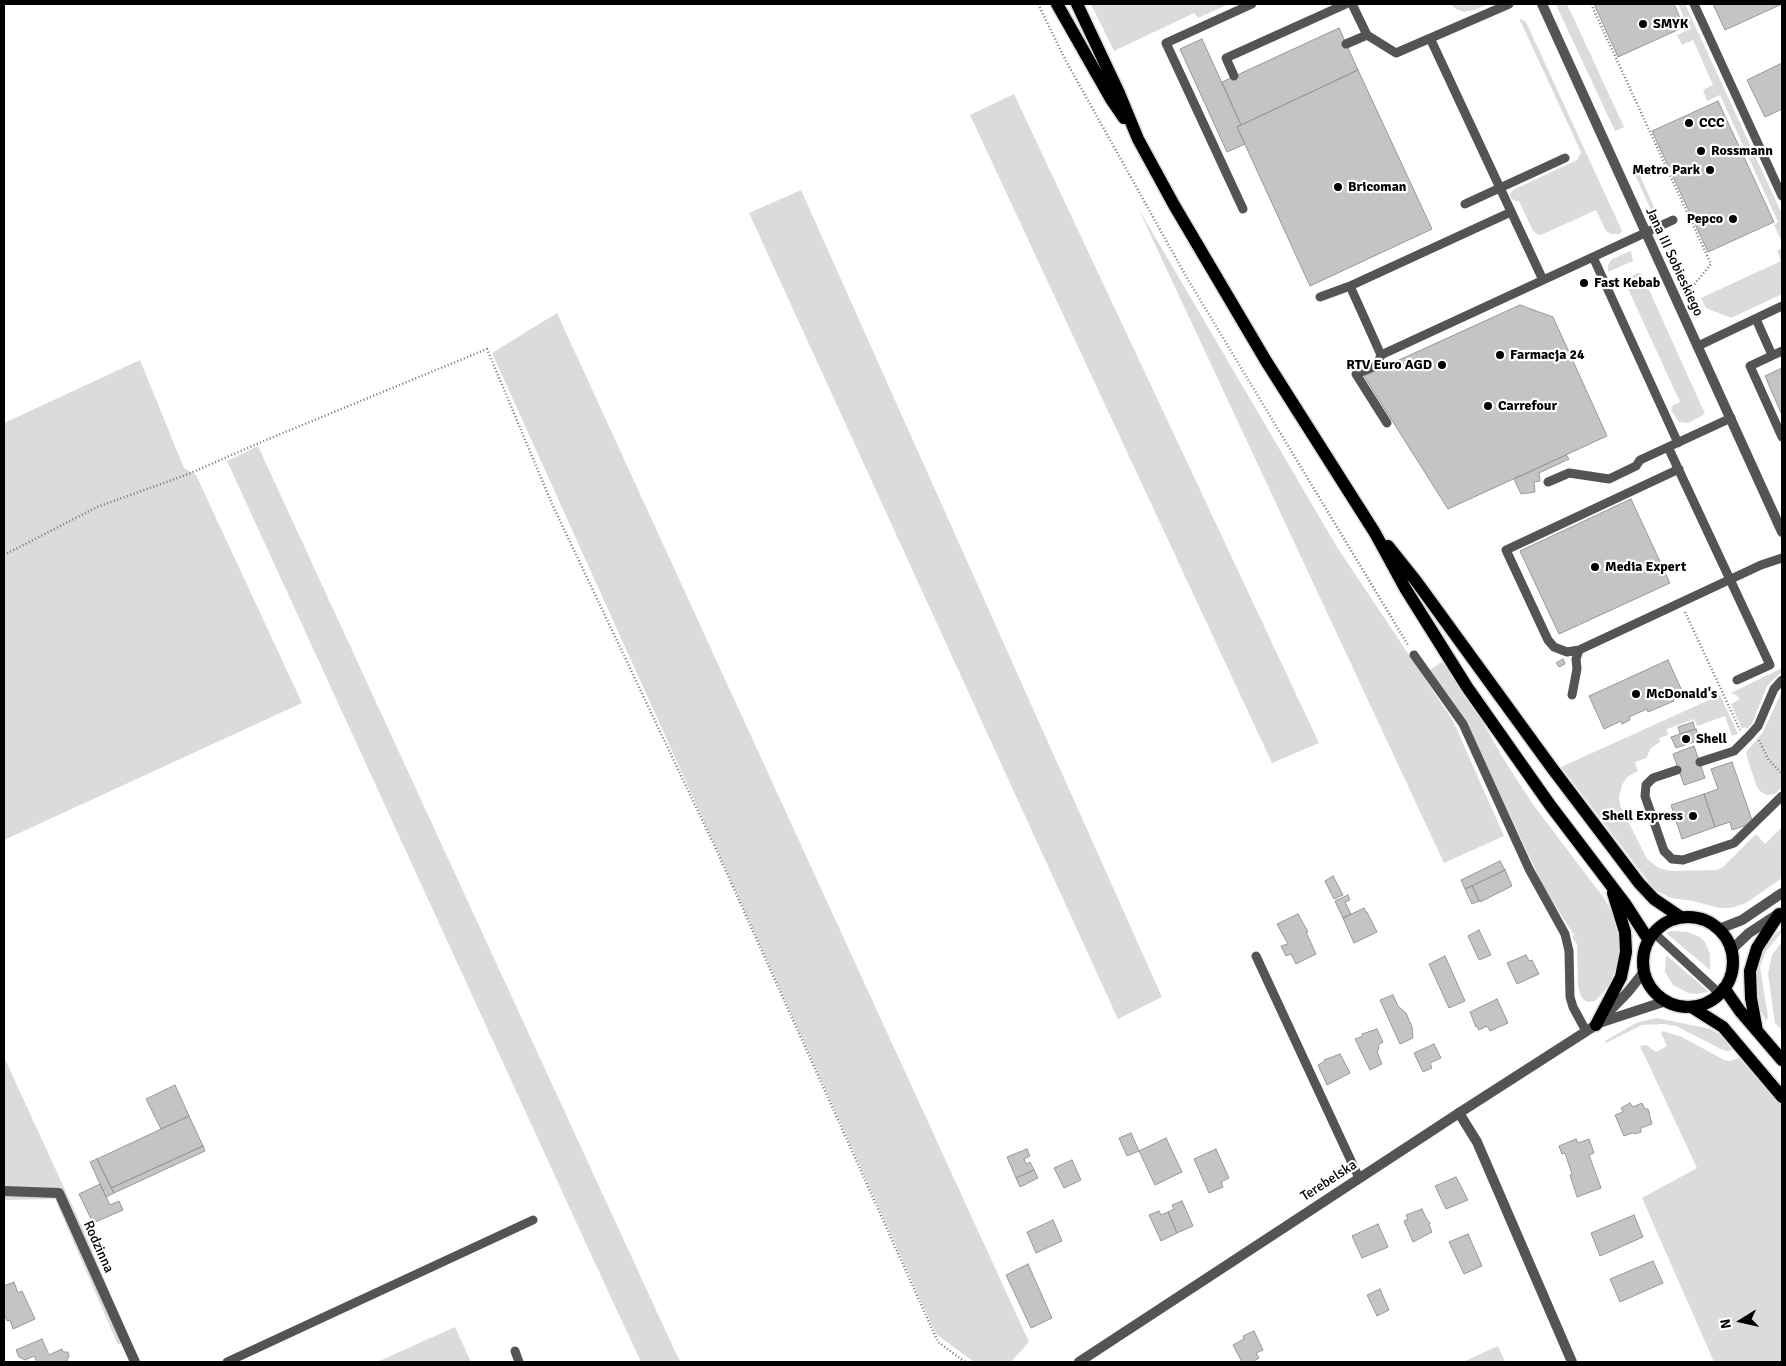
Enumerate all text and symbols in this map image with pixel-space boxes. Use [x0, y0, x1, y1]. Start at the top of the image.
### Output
place label: SMYK [1653, 16, 1688, 32]
marker: SMYK [1637, 18, 1649, 30]
place label: CCC [1699, 115, 1724, 131]
marker: CCC [1683, 117, 1695, 129]
place label: Rossmann [1711, 143, 1773, 159]
marker: Rossmann [1695, 145, 1707, 157]
place label: Metro Park [1632, 162, 1700, 178]
marker: Metro Park [1704, 164, 1716, 176]
place label: Bricoman [1348, 179, 1407, 195]
marker: Bricoman [1332, 181, 1344, 193]
street label: Jana III Sobieskiego [1641, 205, 1707, 319]
place label: Pepco [1687, 211, 1723, 227]
marker: Pepco [1727, 213, 1739, 225]
place label: Fast Kebab [1594, 275, 1660, 291]
marker: Fast Kebab [1578, 277, 1590, 289]
place label: Farmacja 24 [1510, 347, 1585, 363]
marker: Farmacja 24 [1494, 349, 1506, 361]
place label: RTV Euro AGD [1346, 357, 1432, 373]
marker: RTV Euro AGD [1436, 359, 1448, 371]
place label: Carrefour [1498, 398, 1557, 414]
marker: Carrefour [1482, 400, 1494, 412]
place label: Media Expert [1605, 559, 1686, 575]
marker: Media Expert [1589, 561, 1601, 573]
place label: McDonald's [1646, 686, 1717, 702]
marker: McDonald's [1630, 688, 1642, 700]
place label: Shell [1696, 731, 1727, 747]
marker: Shell [1680, 733, 1692, 745]
place label: Shell Express [1602, 808, 1683, 824]
marker: Shell Express [1687, 810, 1699, 822]
street label: Terebelska [1298, 1157, 1360, 1205]
street label: Rodzinna [79, 1218, 117, 1276]
north arrow [1716, 1296, 1766, 1346]
text: N [1717, 1317, 1735, 1330]

